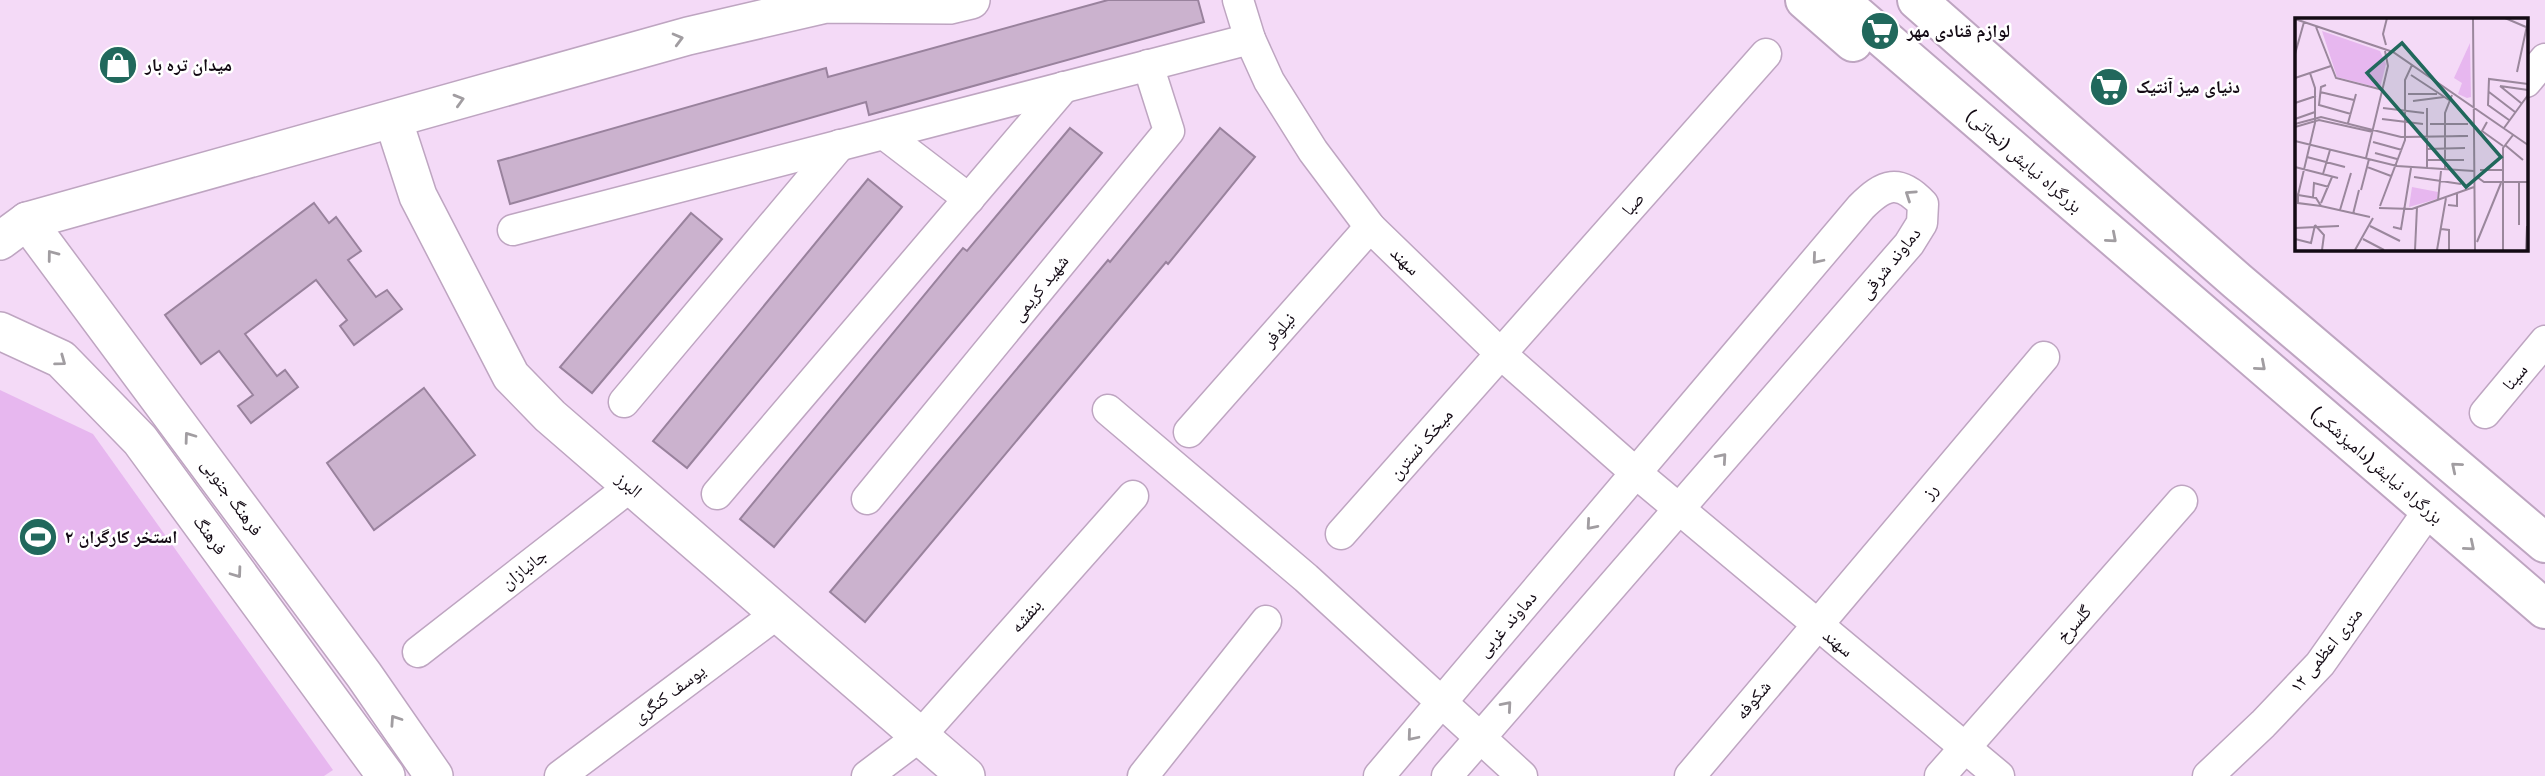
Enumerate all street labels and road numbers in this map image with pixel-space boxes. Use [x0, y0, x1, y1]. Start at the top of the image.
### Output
street label: بزرگراه نیایش (نجاتی) [1961, 105, 2087, 217]
street label: صبا [1617, 188, 1649, 220]
street label: دماوند شرقی [1854, 223, 1926, 303]
street label: سهند [1386, 242, 1424, 280]
street label: شهید کریمی [1007, 250, 1073, 326]
street label: نیلوفر [1257, 308, 1300, 353]
street label: سینا [2498, 359, 2532, 395]
street label: بزرگراه نیایش(دامپزشکی) [2306, 402, 2448, 529]
street label: میخک نسترن [1384, 404, 1458, 484]
street label: فرهنگ جنوبی [197, 454, 267, 540]
street label: البرز [611, 467, 647, 502]
street label: رز [1916, 479, 1943, 504]
street label: فرهنگ [189, 511, 231, 559]
street label: جانبازان [497, 544, 551, 594]
street label: دماوند غربی [1472, 586, 1542, 662]
street label: بنفشه [1005, 595, 1047, 637]
street label: گلسرخ [2052, 600, 2097, 648]
street label: ۱۲ متری اعظمی [2285, 603, 2367, 697]
street label: سهند [1818, 624, 1858, 662]
street label: یوسف کنگری [628, 660, 710, 728]
street label: شکوفه [1730, 676, 1776, 724]

